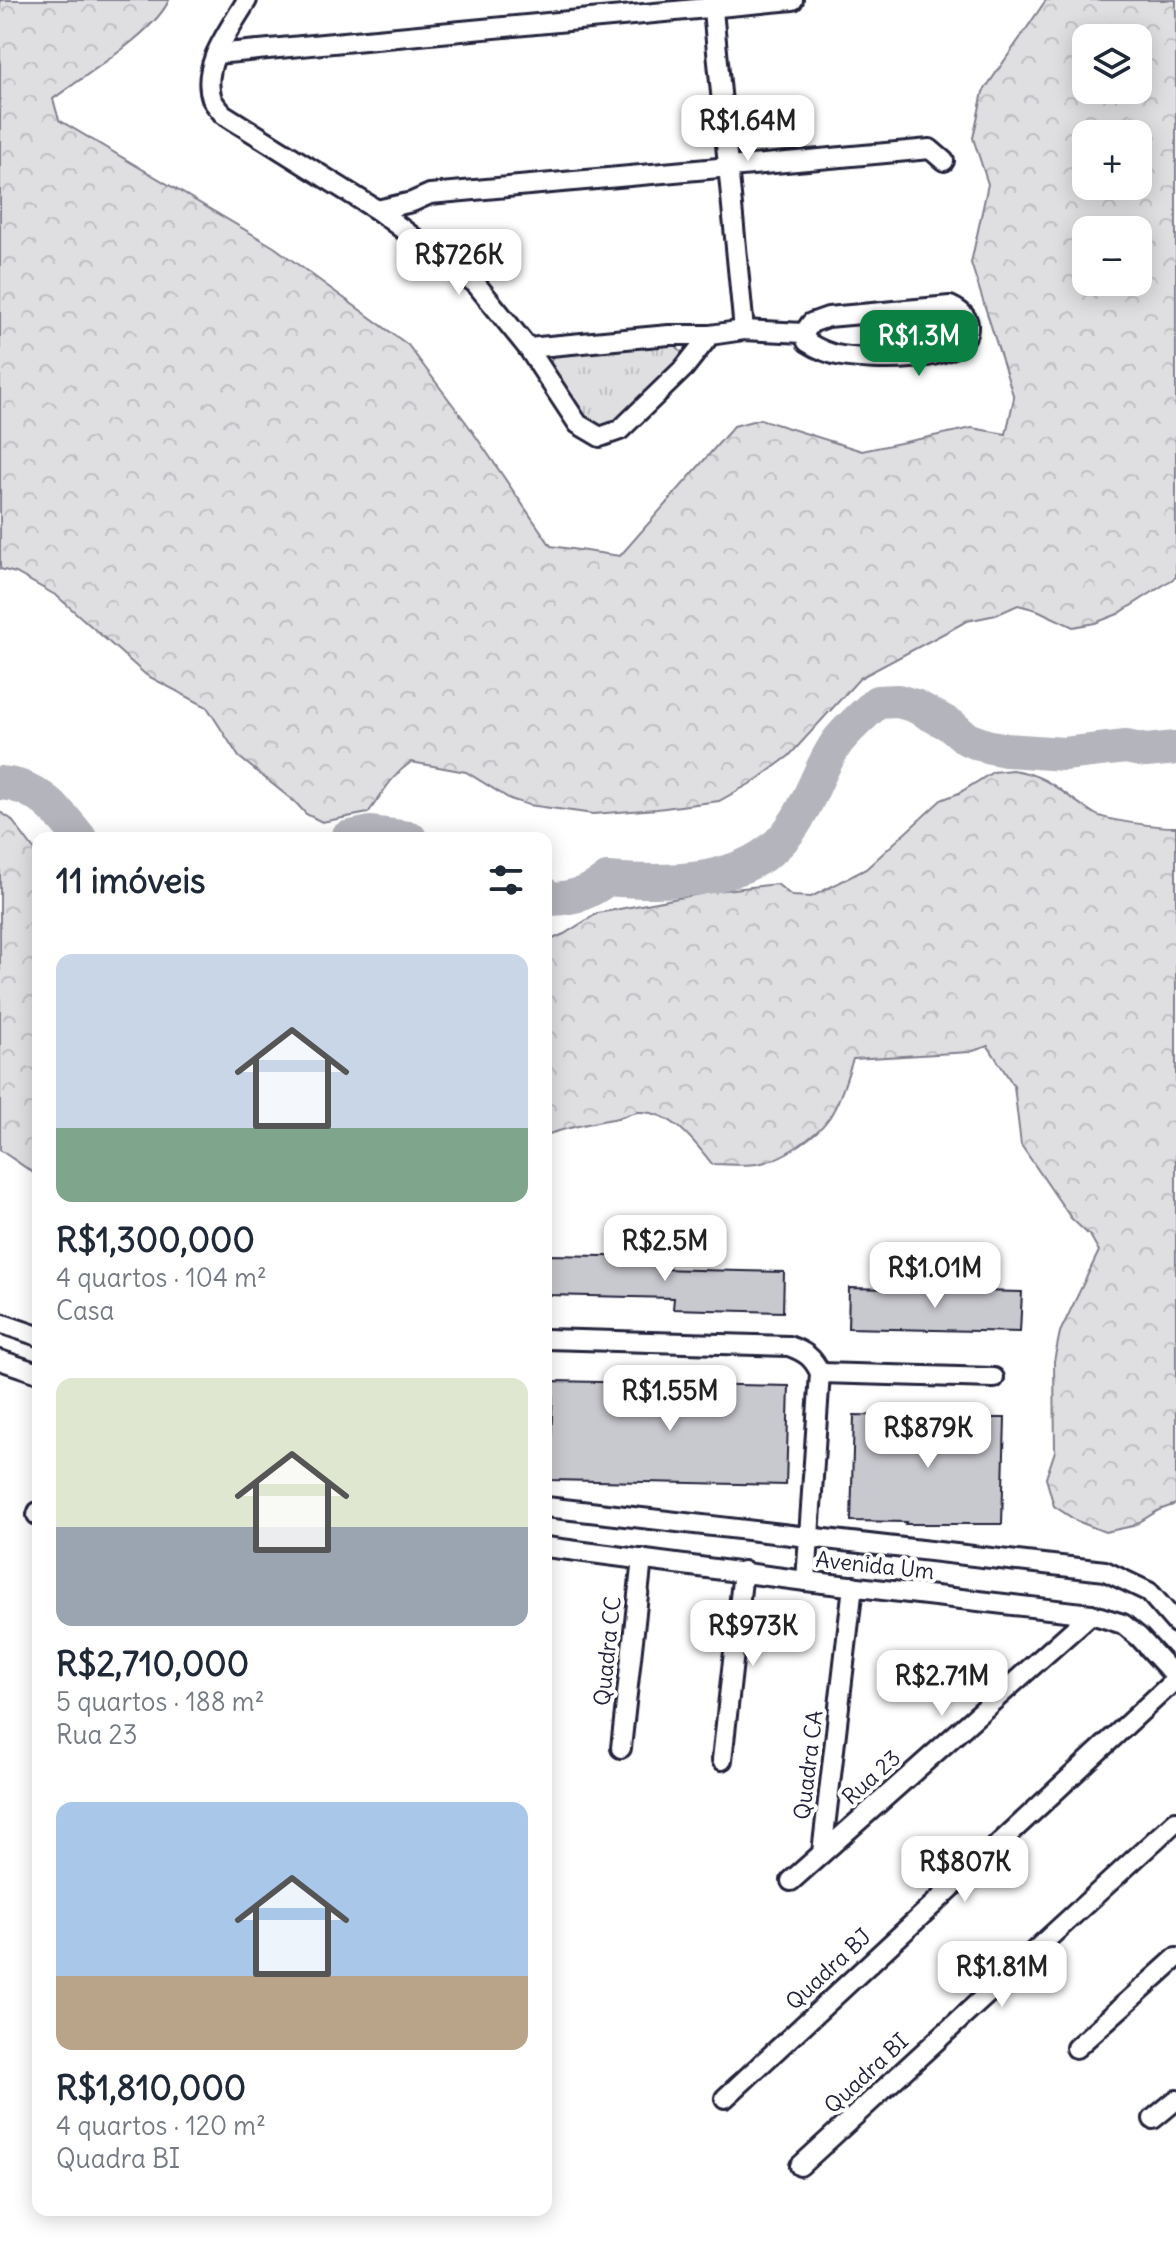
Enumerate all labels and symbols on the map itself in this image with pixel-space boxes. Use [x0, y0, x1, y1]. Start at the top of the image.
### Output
pin: R$1.64M [674, 95, 822, 163]
pin: R$726K [394, 229, 524, 297]
pin: R$1.3M [854, 310, 984, 378]
pin: R$2.5M [600, 1215, 730, 1283]
pin: R$1.01M [861, 1242, 1009, 1310]
pin: R$1.55M [596, 1365, 744, 1433]
pin: R$879K [863, 1402, 993, 1470]
street label: Avenida Um [814, 1545, 936, 1585]
street label: Quadra CC [587, 1595, 627, 1707]
pin: R$973K [688, 1600, 818, 1668]
pin: R$2.71M [868, 1650, 1016, 1718]
street label: Quadra CA [787, 1709, 829, 1821]
street label: Rua 23 [836, 1744, 906, 1810]
pin: R$807K [900, 1836, 1030, 1904]
street label: Quadra BJ [779, 1922, 877, 2016]
pin: R$1.81M [928, 1941, 1076, 2009]
street label: Quadra BI [818, 2027, 914, 2119]

